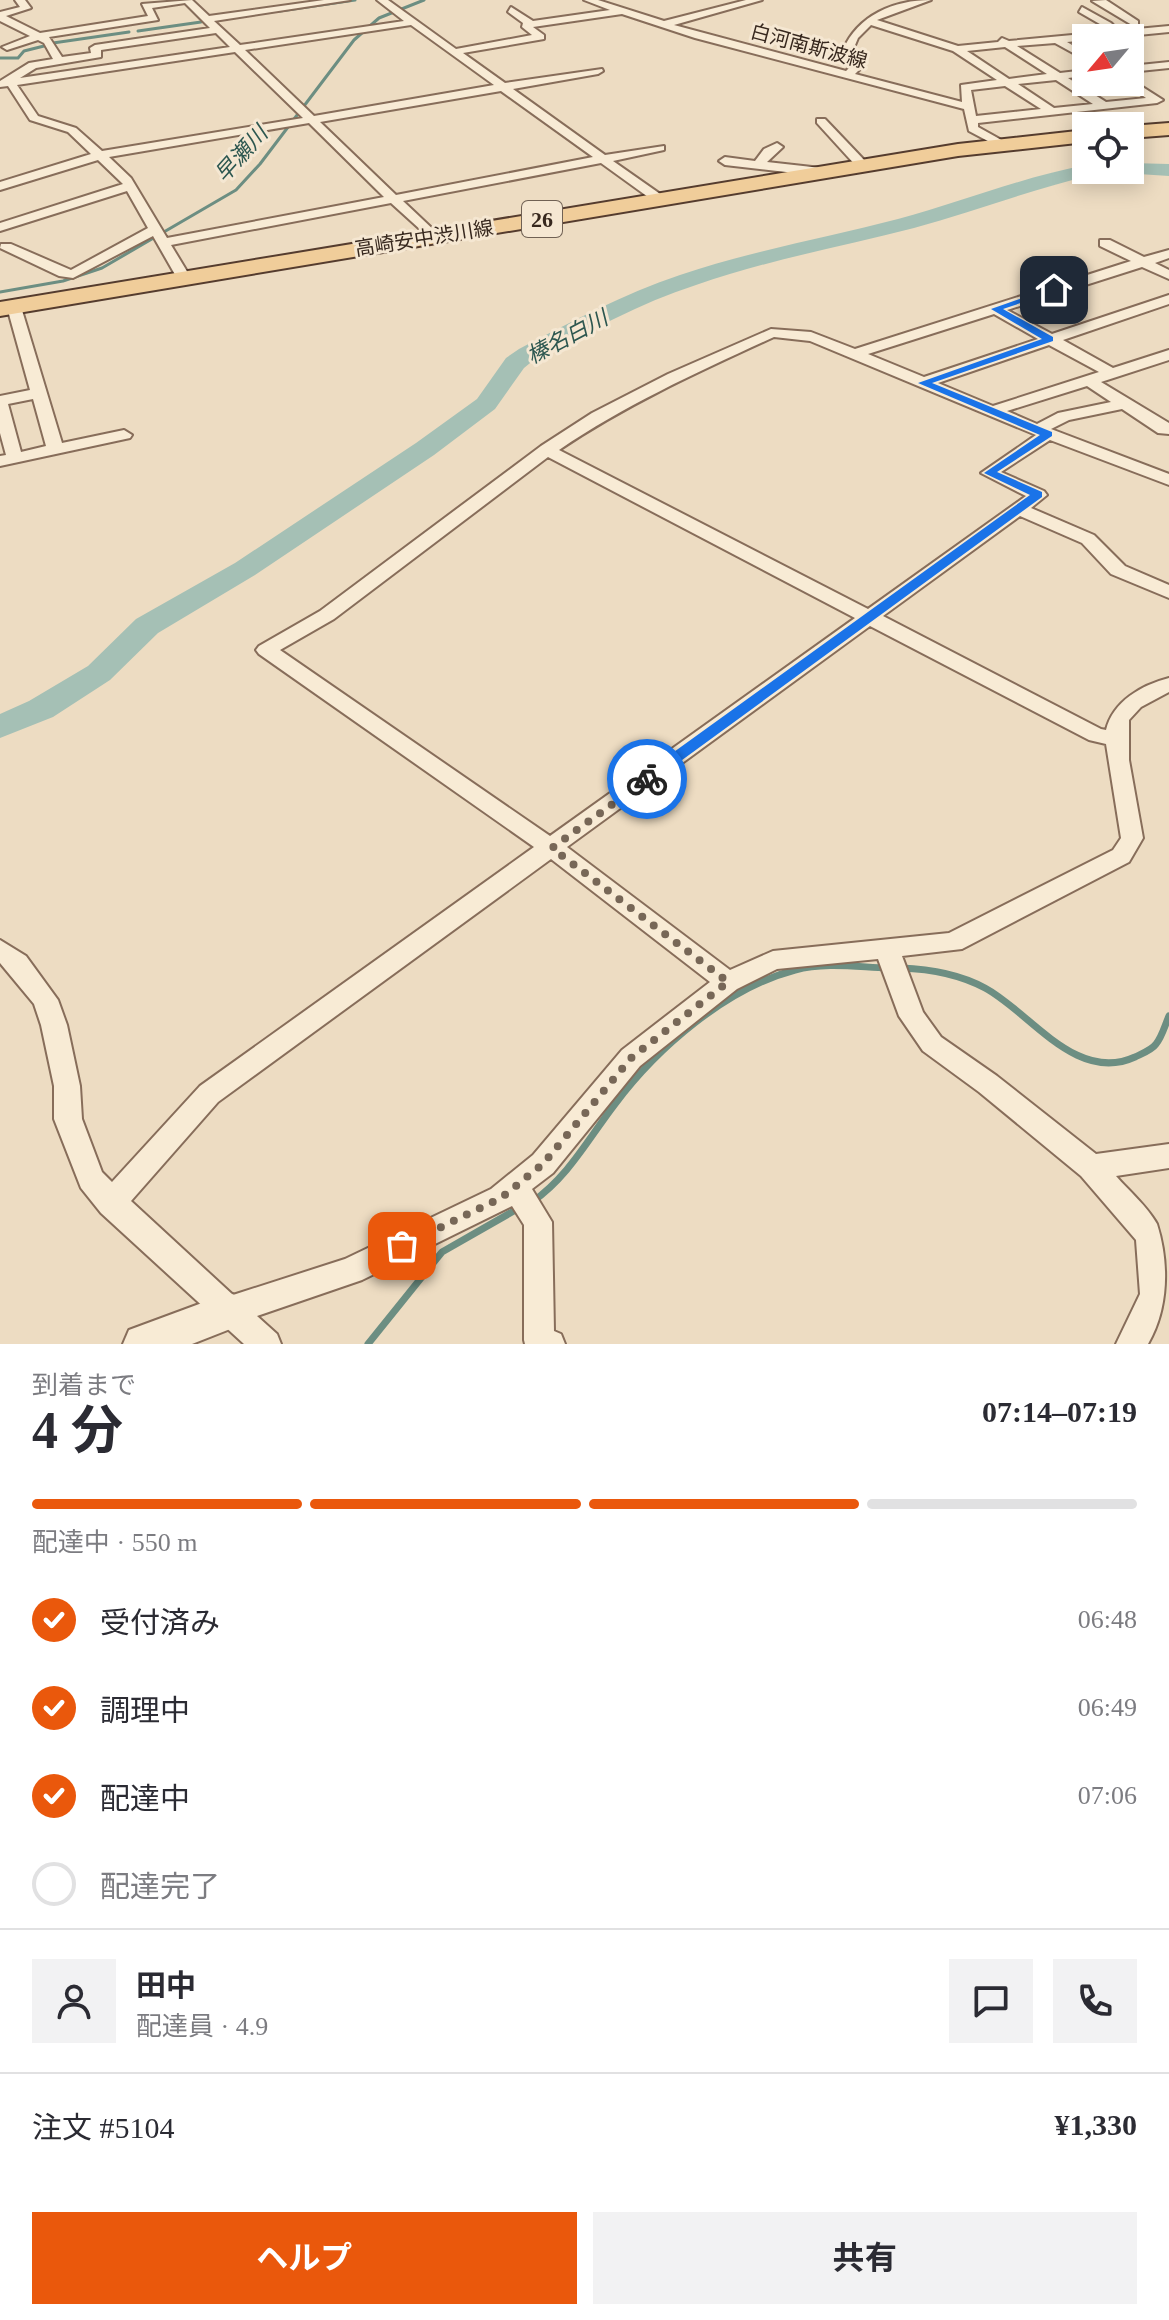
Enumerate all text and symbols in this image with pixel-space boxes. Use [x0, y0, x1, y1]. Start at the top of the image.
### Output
street label: 白河南斯波線 [748, 20, 870, 72]
north arrow [1072, 24, 1144, 96]
map controls [1072, 24, 1144, 184]
button: locate [1072, 112, 1144, 184]
water label: 早瀬川 [210, 120, 274, 187]
road number: 26 [522, 201, 562, 237]
street label: 高崎安中渋川線 [353, 216, 495, 260]
pin [1020, 256, 1088, 324]
icon: home [1032, 268, 1076, 312]
water label: 榛名白川 [522, 304, 613, 369]
courier [607, 739, 687, 819]
icon: bike [625, 757, 669, 801]
pin [368, 1212, 436, 1280]
icon: bag [380, 1224, 424, 1268]
text: 到着まで [32, 1371, 136, 1400]
text: 07:14–07:19 [982, 1395, 1137, 1428]
text: 4 分 [32, 1402, 123, 1459]
text: 配達中 · 550 m [32, 1528, 197, 1557]
icon: check [32, 1598, 76, 1642]
text: 06:48 [1078, 1605, 1137, 1634]
text: 受付済み [100, 1606, 220, 1639]
icon: check [32, 1686, 76, 1730]
text: 06:49 [1078, 1693, 1137, 1722]
text: 調理中 [100, 1694, 190, 1727]
icon: check [32, 1774, 76, 1818]
text: 07:06 [1078, 1781, 1137, 1810]
text: 配達中 [100, 1782, 190, 1815]
text: 配達完了 [100, 1870, 220, 1903]
button: person [32, 1959, 116, 2043]
button: chat [949, 1959, 1033, 2043]
button: phone [1053, 1959, 1137, 2043]
text: 田中 [136, 1969, 196, 2002]
text: 配達員 · 4.9 [136, 2012, 268, 2041]
text: ¥1,330 [1055, 2108, 1137, 2141]
text: 注文 #5104 [32, 2111, 175, 2144]
button: ヘルプ [32, 2212, 577, 2304]
button: 共有 [593, 2212, 1137, 2304]

